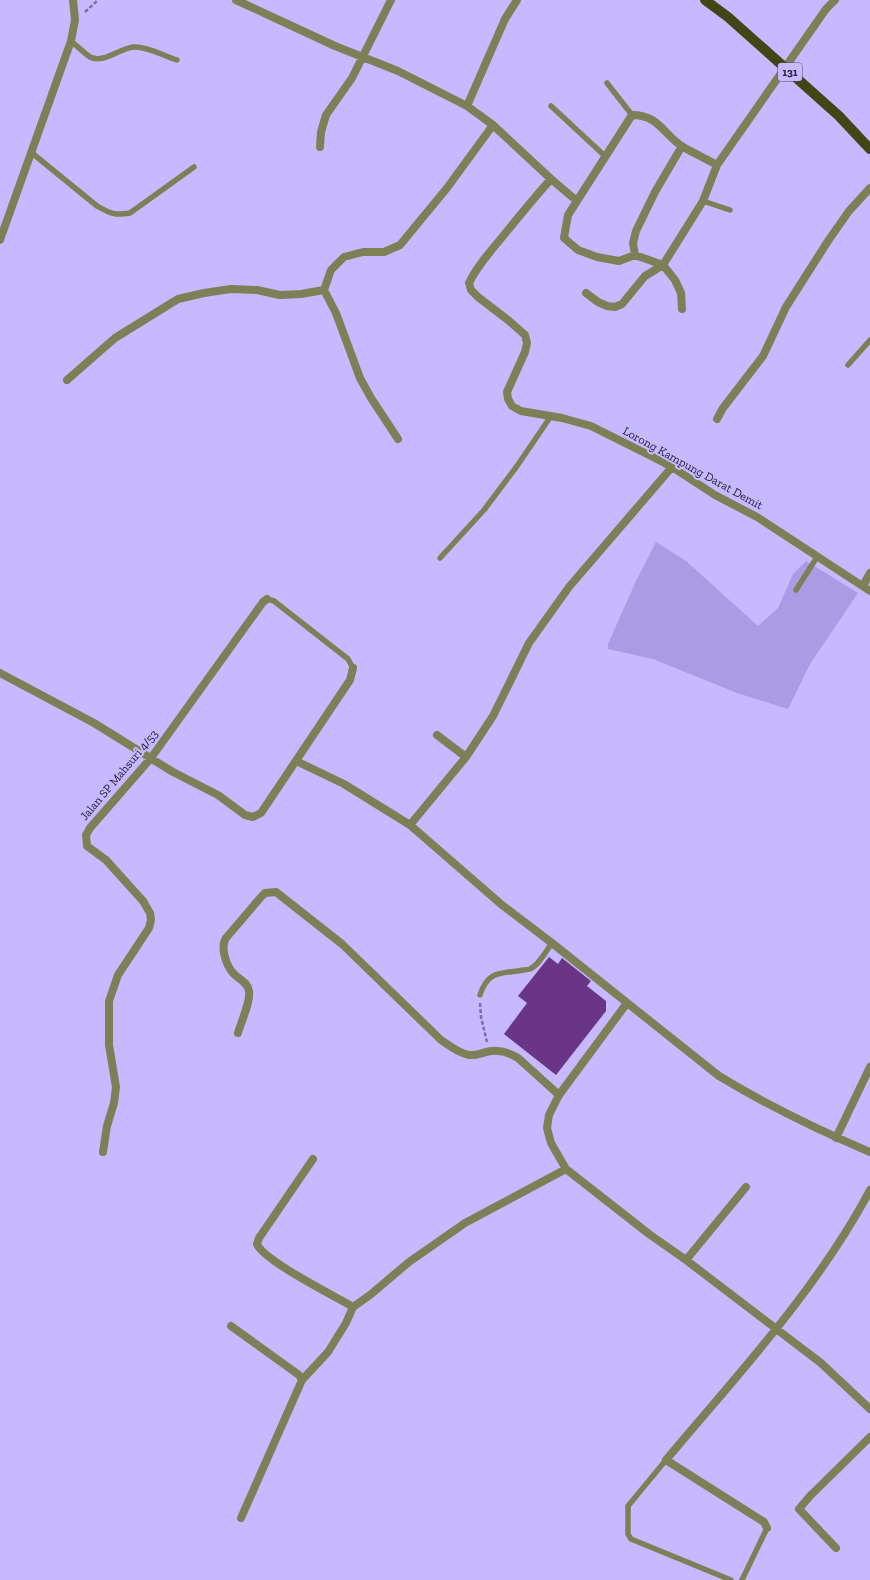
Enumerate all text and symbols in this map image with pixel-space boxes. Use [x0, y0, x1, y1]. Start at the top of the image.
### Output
road number: 131 [778, 63, 802, 81]
street label: Lorong Kampung Darat Demit [621, 424, 766, 513]
street label: Jalan SP Mahsuri 4/53 [77, 727, 161, 823]

